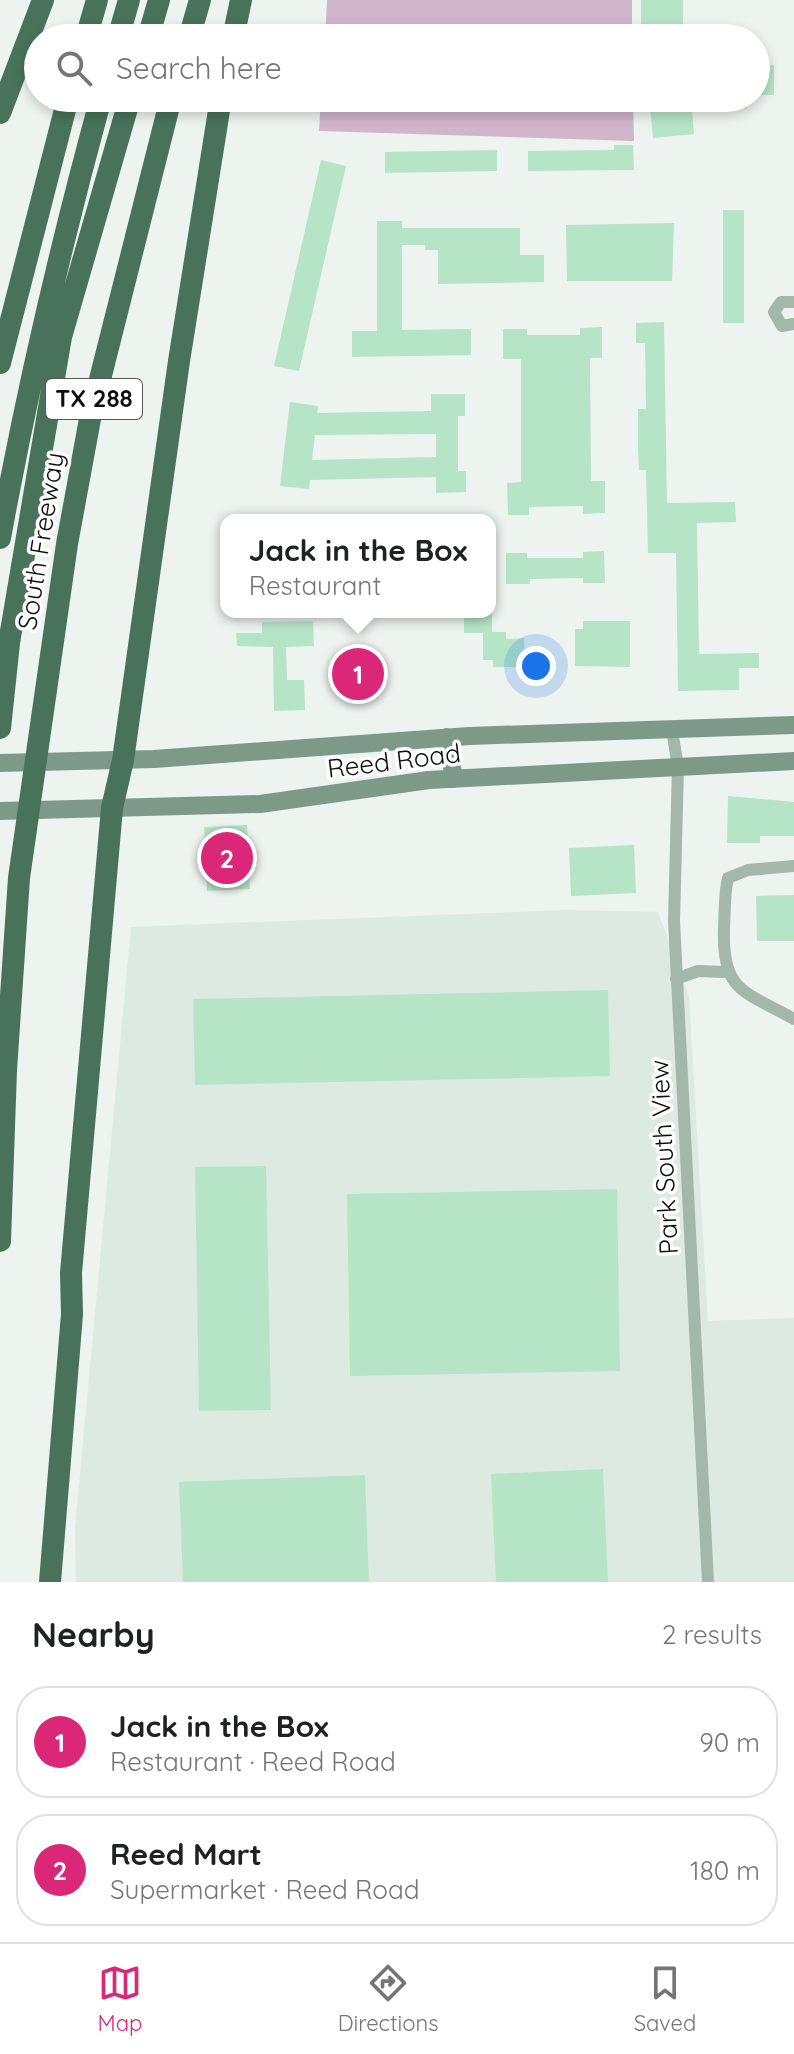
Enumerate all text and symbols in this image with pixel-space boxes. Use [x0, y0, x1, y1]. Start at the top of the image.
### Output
search box [24, 24, 770, 112]
icon: search [52, 46, 96, 90]
text: Search here [116, 49, 282, 87]
road number: TX 288 [46, 379, 142, 419]
street label: South Freeway [10, 450, 71, 632]
popup [220, 514, 496, 618]
text: Jack in the Box [249, 531, 467, 569]
text: Restaurant [249, 569, 381, 602]
pin: 1 [332, 644, 384, 704]
your location [516, 646, 556, 686]
street label: Reed Road [325, 736, 462, 785]
pin: 2 [201, 828, 253, 888]
street label: Park South View [642, 1059, 685, 1255]
text: Nearby [32, 1613, 155, 1656]
text: 2 results [662, 1618, 762, 1651]
text: Jack in the Box [110, 1707, 329, 1745]
text: 1 [55, 1726, 65, 1759]
text: 90 m [699, 1726, 760, 1759]
text: Restaurant · Reed Road [110, 1745, 396, 1778]
text: Reed Mart [110, 1835, 262, 1873]
text: 2 [53, 1854, 67, 1887]
text: 180 m [690, 1854, 760, 1887]
text: Supermarket · Reed Road [110, 1873, 419, 1906]
tab: Map [98, 1961, 142, 2037]
tab: Directions [338, 1961, 438, 2037]
tab: Saved [634, 1961, 696, 2037]

